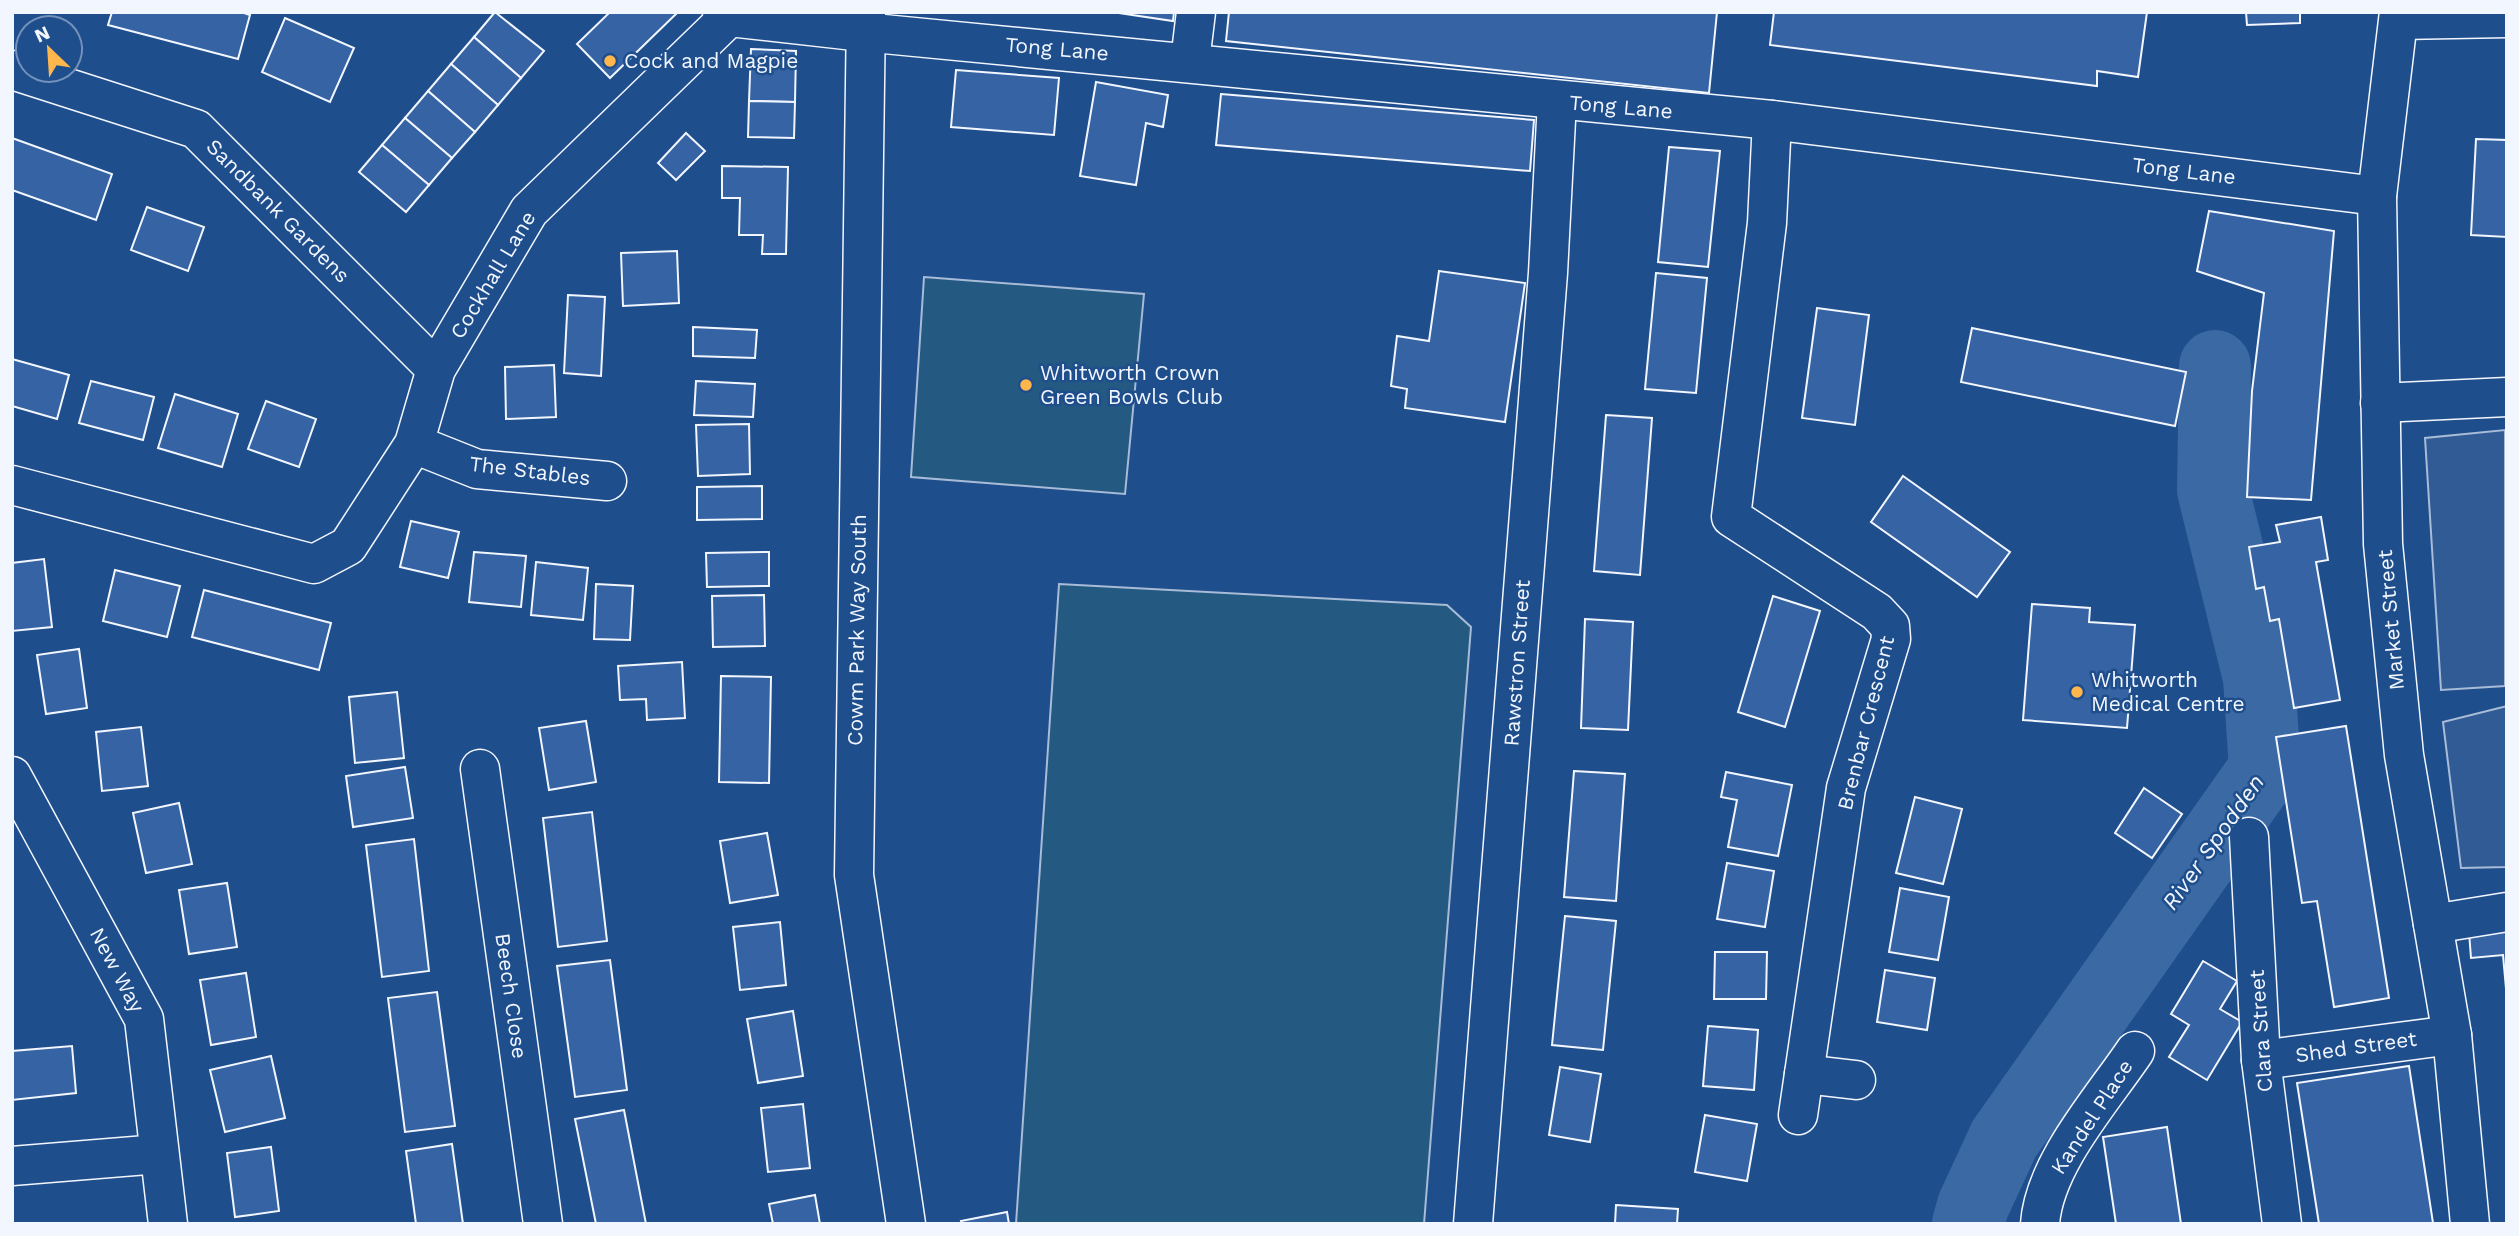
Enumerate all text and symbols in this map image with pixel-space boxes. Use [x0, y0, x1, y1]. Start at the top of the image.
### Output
north arrow [14, 14, 84, 84]
text: N [31, 21, 53, 47]
street label: Tong Lane [1004, 32, 1110, 65]
place label: Cock and Magpie [624, 48, 798, 73]
marker: Cock and Magpie [602, 53, 618, 69]
street label: Tong Lane [1568, 90, 1674, 123]
street label: Sandbank Gardens [201, 134, 355, 288]
street label: Tong Lane [2131, 152, 2237, 189]
street label: Cockhall Lane [445, 206, 540, 343]
place label: Whitworth Crown Green Bowls Club [1040, 360, 1223, 409]
marker: Whitworth Crown Green Bowls Club [1018, 377, 1034, 393]
street label: The Stables [468, 451, 592, 490]
street label: Cowm Park Way South [842, 514, 871, 746]
street label: Market Street [2372, 549, 2409, 691]
street label: Rawstron Street [1498, 579, 1535, 747]
street label: Brenbar Crescent [1832, 633, 1899, 813]
place label: Whitworth Medical Centre [2091, 667, 2245, 716]
marker: Whitworth Medical Centre [2069, 684, 2085, 700]
water label: River Spodden [2157, 769, 2270, 915]
street label: New Way [85, 923, 150, 1017]
street label: Beech Close [490, 932, 533, 1060]
street label: Clara Street [2244, 969, 2277, 1093]
street label: Shed Street [2294, 1026, 2418, 1067]
street label: Kandel Place [2045, 1055, 2138, 1179]

